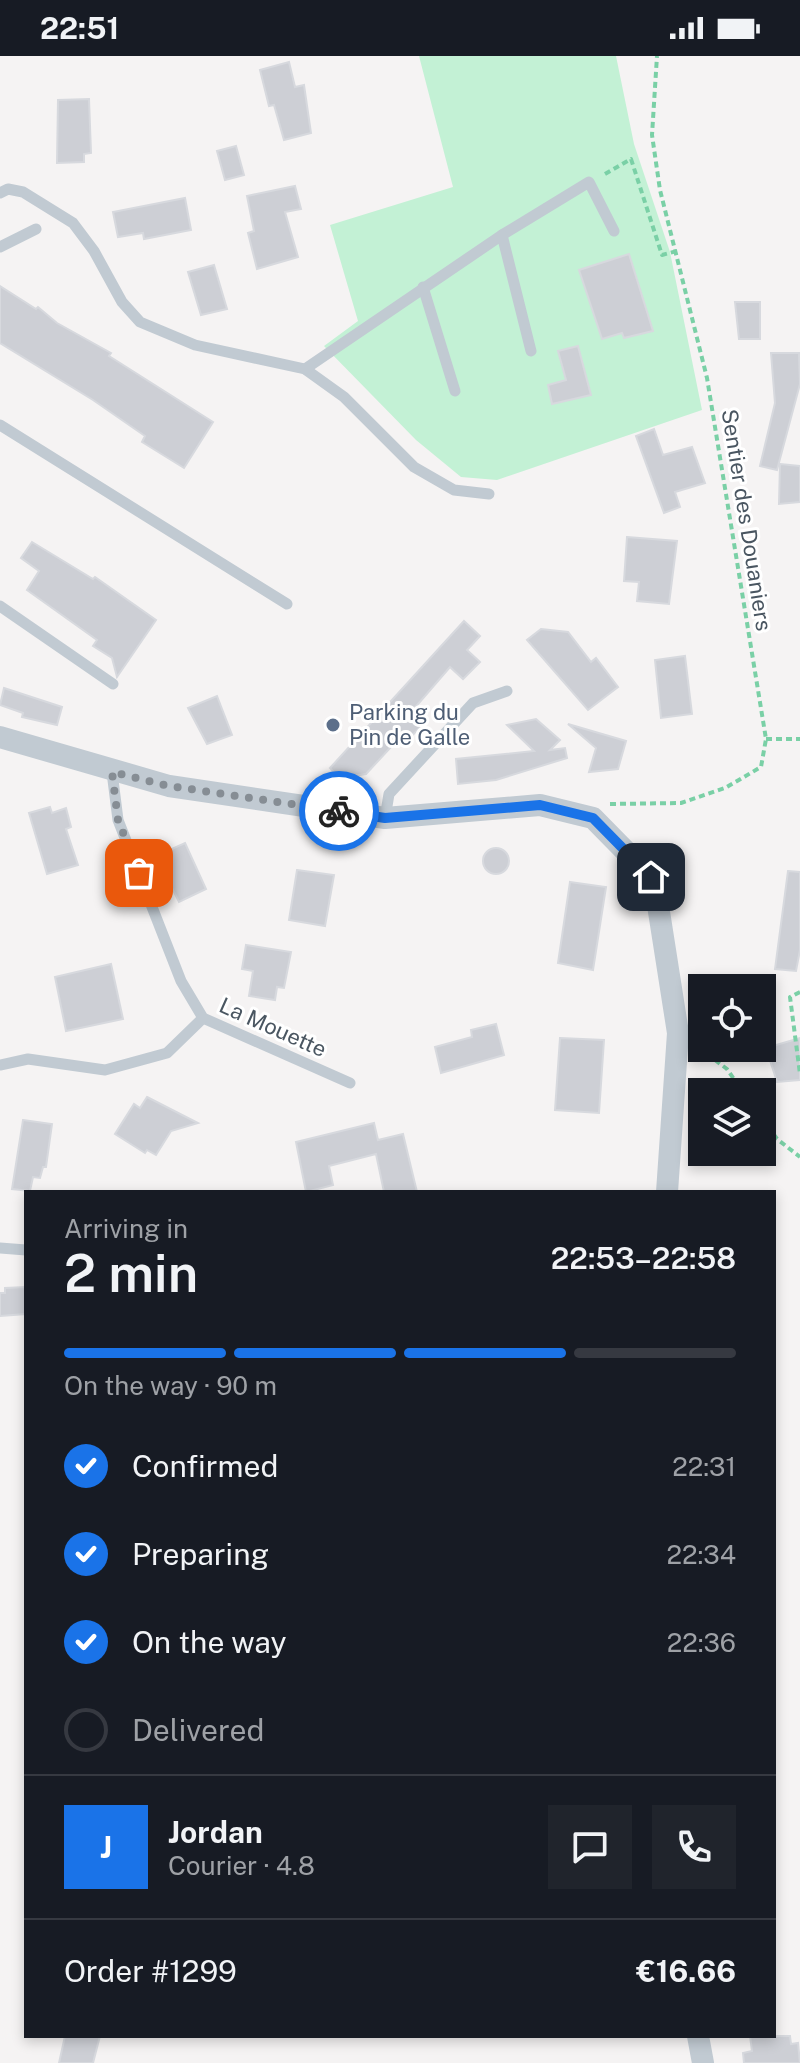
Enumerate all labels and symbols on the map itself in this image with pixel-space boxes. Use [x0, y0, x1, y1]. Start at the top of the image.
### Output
street label: Sentier des Douaniers [717, 407, 777, 633]
place label: Parking du Pin de Galle [349, 699, 470, 750]
marker: Parking du Pin de Galle [324, 716, 342, 734]
courier [299, 771, 379, 851]
pin [105, 839, 173, 907]
pin [617, 843, 685, 911]
street label: La Mouette [215, 992, 331, 1062]

